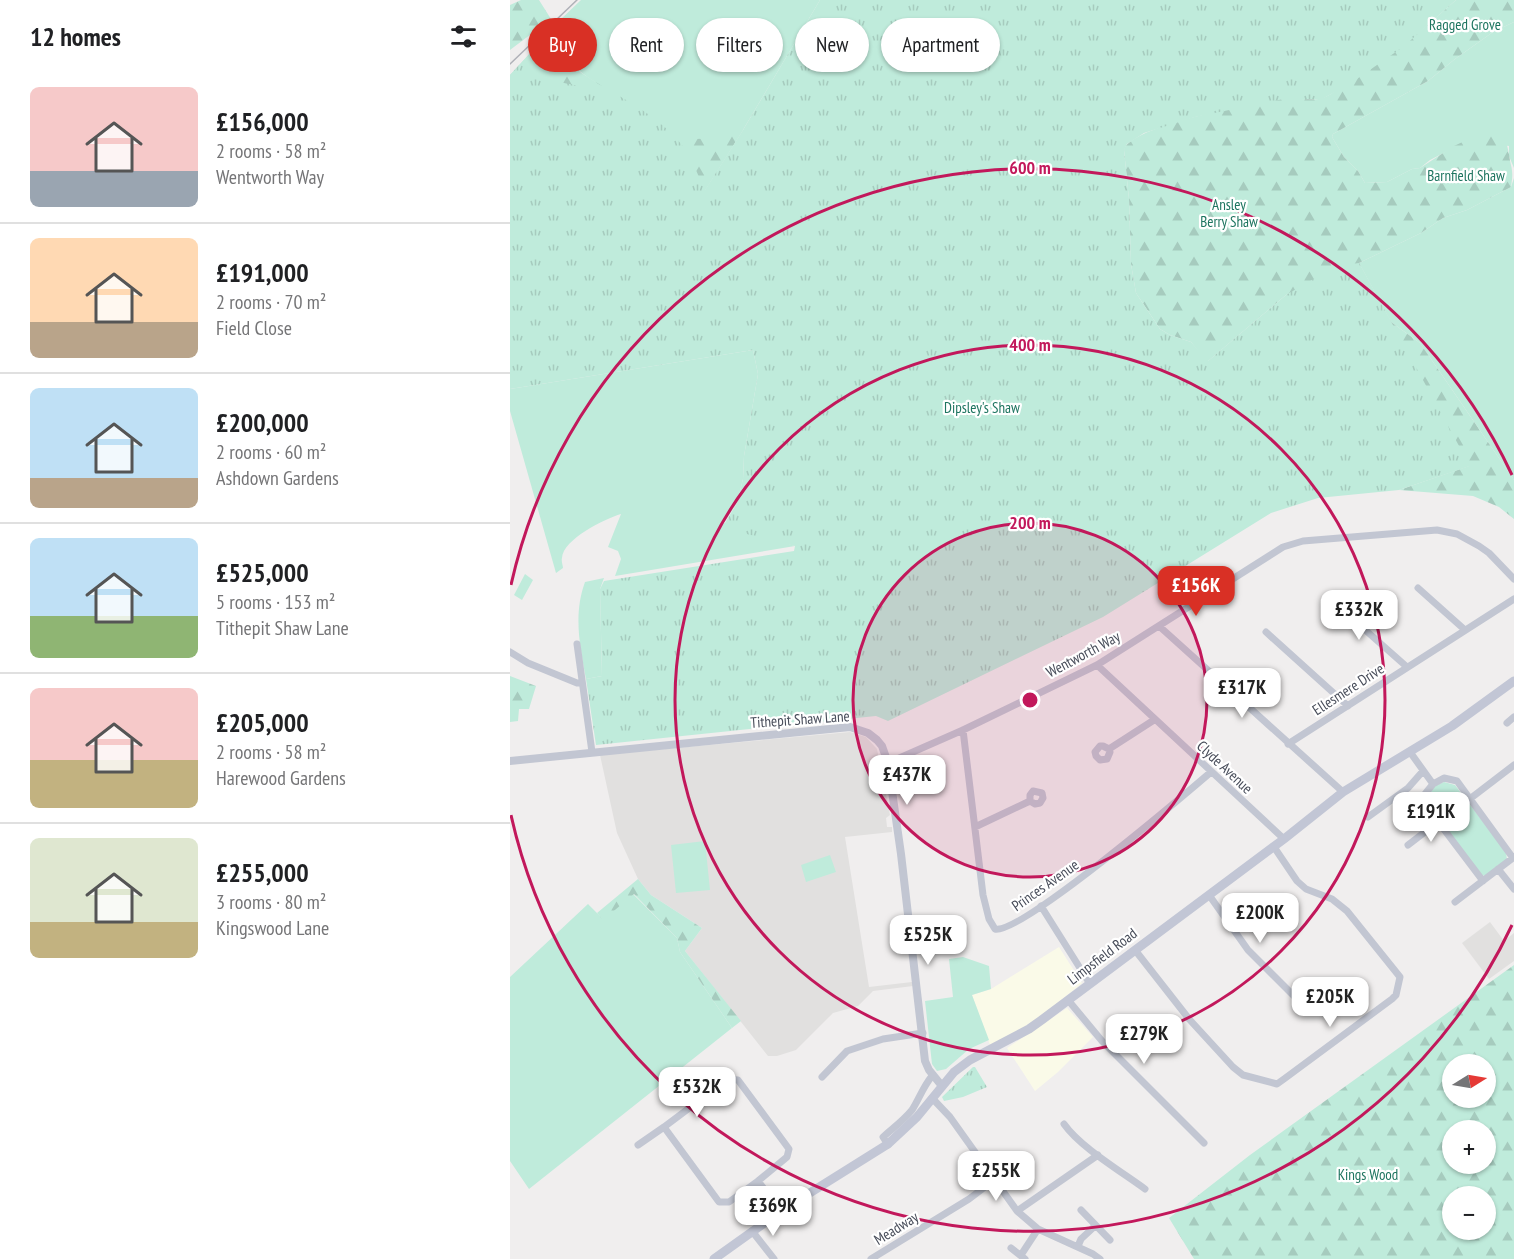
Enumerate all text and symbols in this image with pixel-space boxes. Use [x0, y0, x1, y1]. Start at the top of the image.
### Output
park label: Ragged Grove [1429, 15, 1501, 34]
chip: Buy [528, 18, 597, 72]
chip: Rent [609, 18, 684, 72]
chip: Filters [696, 18, 783, 72]
chip: New [795, 18, 869, 72]
chip: Apartment [881, 18, 1000, 72]
text: 12 homes [30, 20, 121, 53]
icon: filters [447, 20, 480, 53]
text: £156,000 [216, 105, 309, 138]
icon: home [78, 111, 150, 183]
text: 2 rooms · 58 m² [216, 138, 326, 164]
text: 600 m [1009, 156, 1051, 179]
text: Wentworth Way [216, 164, 324, 190]
park label: Barnfield Shaw [1427, 166, 1505, 185]
park label: Ansley Berry Shaw [1200, 195, 1258, 231]
text: £191,000 [216, 256, 309, 289]
icon: home [78, 262, 150, 334]
text: 2 rooms · 70 m² [216, 289, 326, 315]
text: Field Close [216, 315, 292, 341]
text: 400 m [1009, 333, 1051, 356]
park label: Dipsley's Shaw [944, 398, 1020, 417]
text: £200,000 [216, 406, 309, 439]
icon: home [78, 412, 150, 484]
text: 2 rooms · 60 m² [216, 439, 326, 465]
text: Ashdown Gardens [216, 465, 339, 491]
text: 200 m [1009, 511, 1051, 534]
text: £525,000 [216, 556, 309, 589]
icon: home [78, 562, 150, 634]
pin: £156K [1154, 566, 1238, 617]
text: £156K [1172, 572, 1220, 598]
text: 5 rooms · 153 m² [216, 589, 335, 615]
pin: £332K [1317, 590, 1401, 641]
text: £332K [1335, 596, 1383, 622]
text: Tithepit Shaw Lane [216, 615, 349, 641]
street label: Wentworth Way [1043, 626, 1124, 681]
street label: Ellesmere Drive [1309, 659, 1387, 719]
pin: £317K [1200, 668, 1284, 719]
text: £317K [1218, 674, 1266, 700]
centre of rings [1020, 690, 1040, 710]
text: £205,000 [216, 706, 309, 739]
street label: Tithepit Shaw Lane [750, 706, 850, 732]
icon: home [78, 712, 150, 784]
street label: Clyde Avenue [1193, 736, 1257, 798]
text: 2 rooms · 58 m² [216, 739, 326, 765]
pin: £437K [865, 755, 949, 806]
text: £437K [883, 761, 931, 787]
text: Harewood Gardens [216, 765, 346, 791]
pin: £191K [1389, 792, 1473, 843]
text: £191K [1407, 798, 1455, 824]
street label: Princes Avenue [1008, 855, 1082, 915]
text: £255,000 [216, 856, 309, 889]
icon: home [78, 862, 150, 934]
text: 3 rooms · 80 m² [216, 889, 326, 915]
pin: £200K [1218, 893, 1302, 944]
text: £200K [1236, 899, 1284, 925]
text: Kingswood Lane [216, 915, 329, 941]
pin: £525K [886, 915, 970, 966]
text: £525K [904, 921, 952, 947]
street label: Limpsfield Road [1063, 924, 1141, 988]
pin: £205K [1288, 977, 1372, 1028]
text: £205K [1306, 983, 1354, 1009]
pin: £279K [1102, 1014, 1186, 1065]
text: £279K [1120, 1020, 1168, 1046]
north arrow [1442, 1054, 1496, 1108]
map controls [1442, 1054, 1496, 1240]
pin: £532K [655, 1067, 739, 1118]
text: £532K [673, 1073, 721, 1099]
button: + [1442, 1120, 1496, 1174]
pin: £255K [954, 1151, 1038, 1202]
text: £255K [972, 1157, 1020, 1183]
park label: Kings Wood [1338, 1165, 1398, 1184]
pin: £369K [731, 1186, 815, 1237]
button: − [1442, 1186, 1496, 1240]
text: £369K [749, 1192, 797, 1218]
street label: Meadway [870, 1207, 922, 1249]

